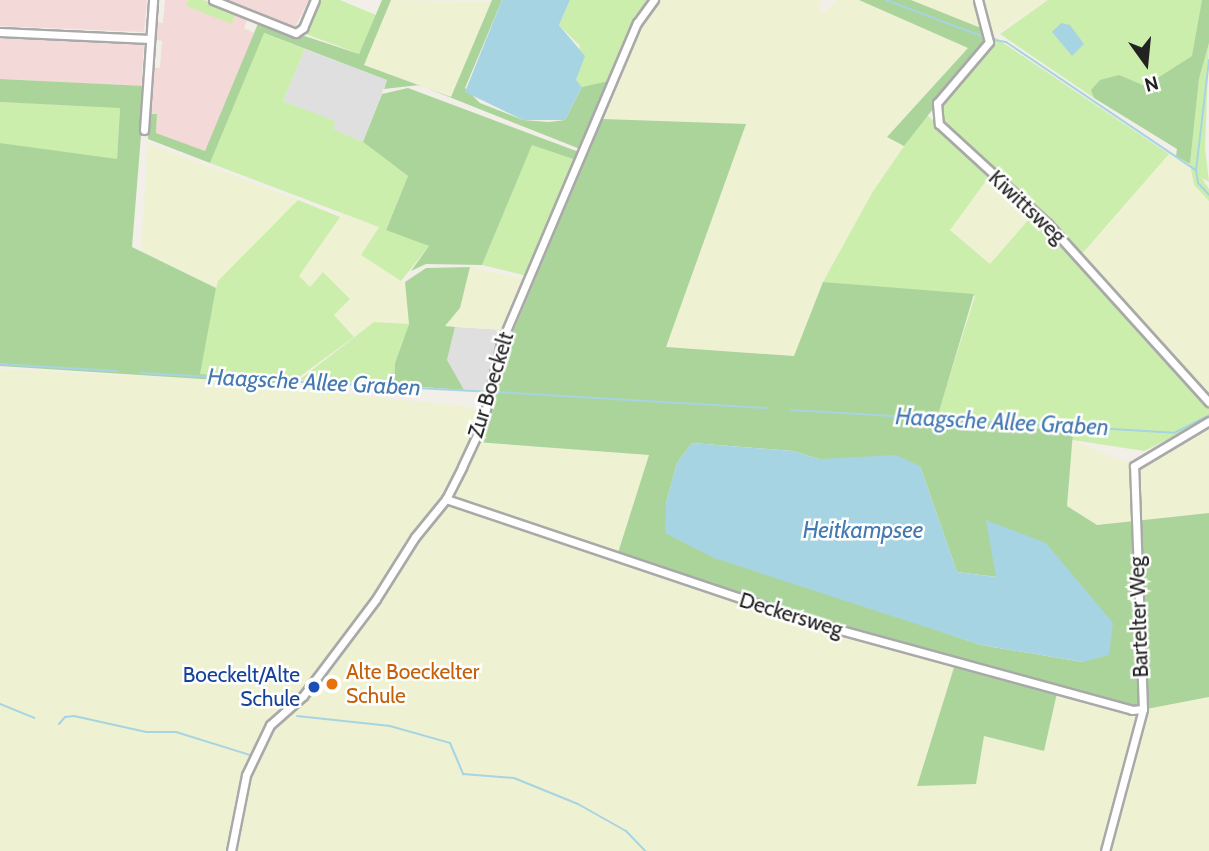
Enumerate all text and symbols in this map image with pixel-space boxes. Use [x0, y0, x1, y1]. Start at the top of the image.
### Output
north arrow [1111, 28, 1181, 98]
text: N [1142, 71, 1161, 97]
street label: Kiwittsweg [983, 165, 1071, 249]
street label: Zur Boeckelt [463, 329, 519, 441]
water label: Haagsche Allee Graben [207, 363, 421, 401]
water label: Haagsche Allee Graben [895, 403, 1109, 441]
water label: Heitkampsee [803, 516, 923, 544]
street label: Bartelter Weg [1124, 556, 1154, 678]
street label: Deckersweg [736, 587, 846, 643]
place label: Alte Boeckelter Schule [346, 659, 479, 709]
place label: Boeckelt/Alte Schule [183, 662, 300, 712]
marker: Alte Boeckelter Schule [324, 676, 340, 692]
marker: Boeckelt/Alte Schule [306, 679, 322, 695]

